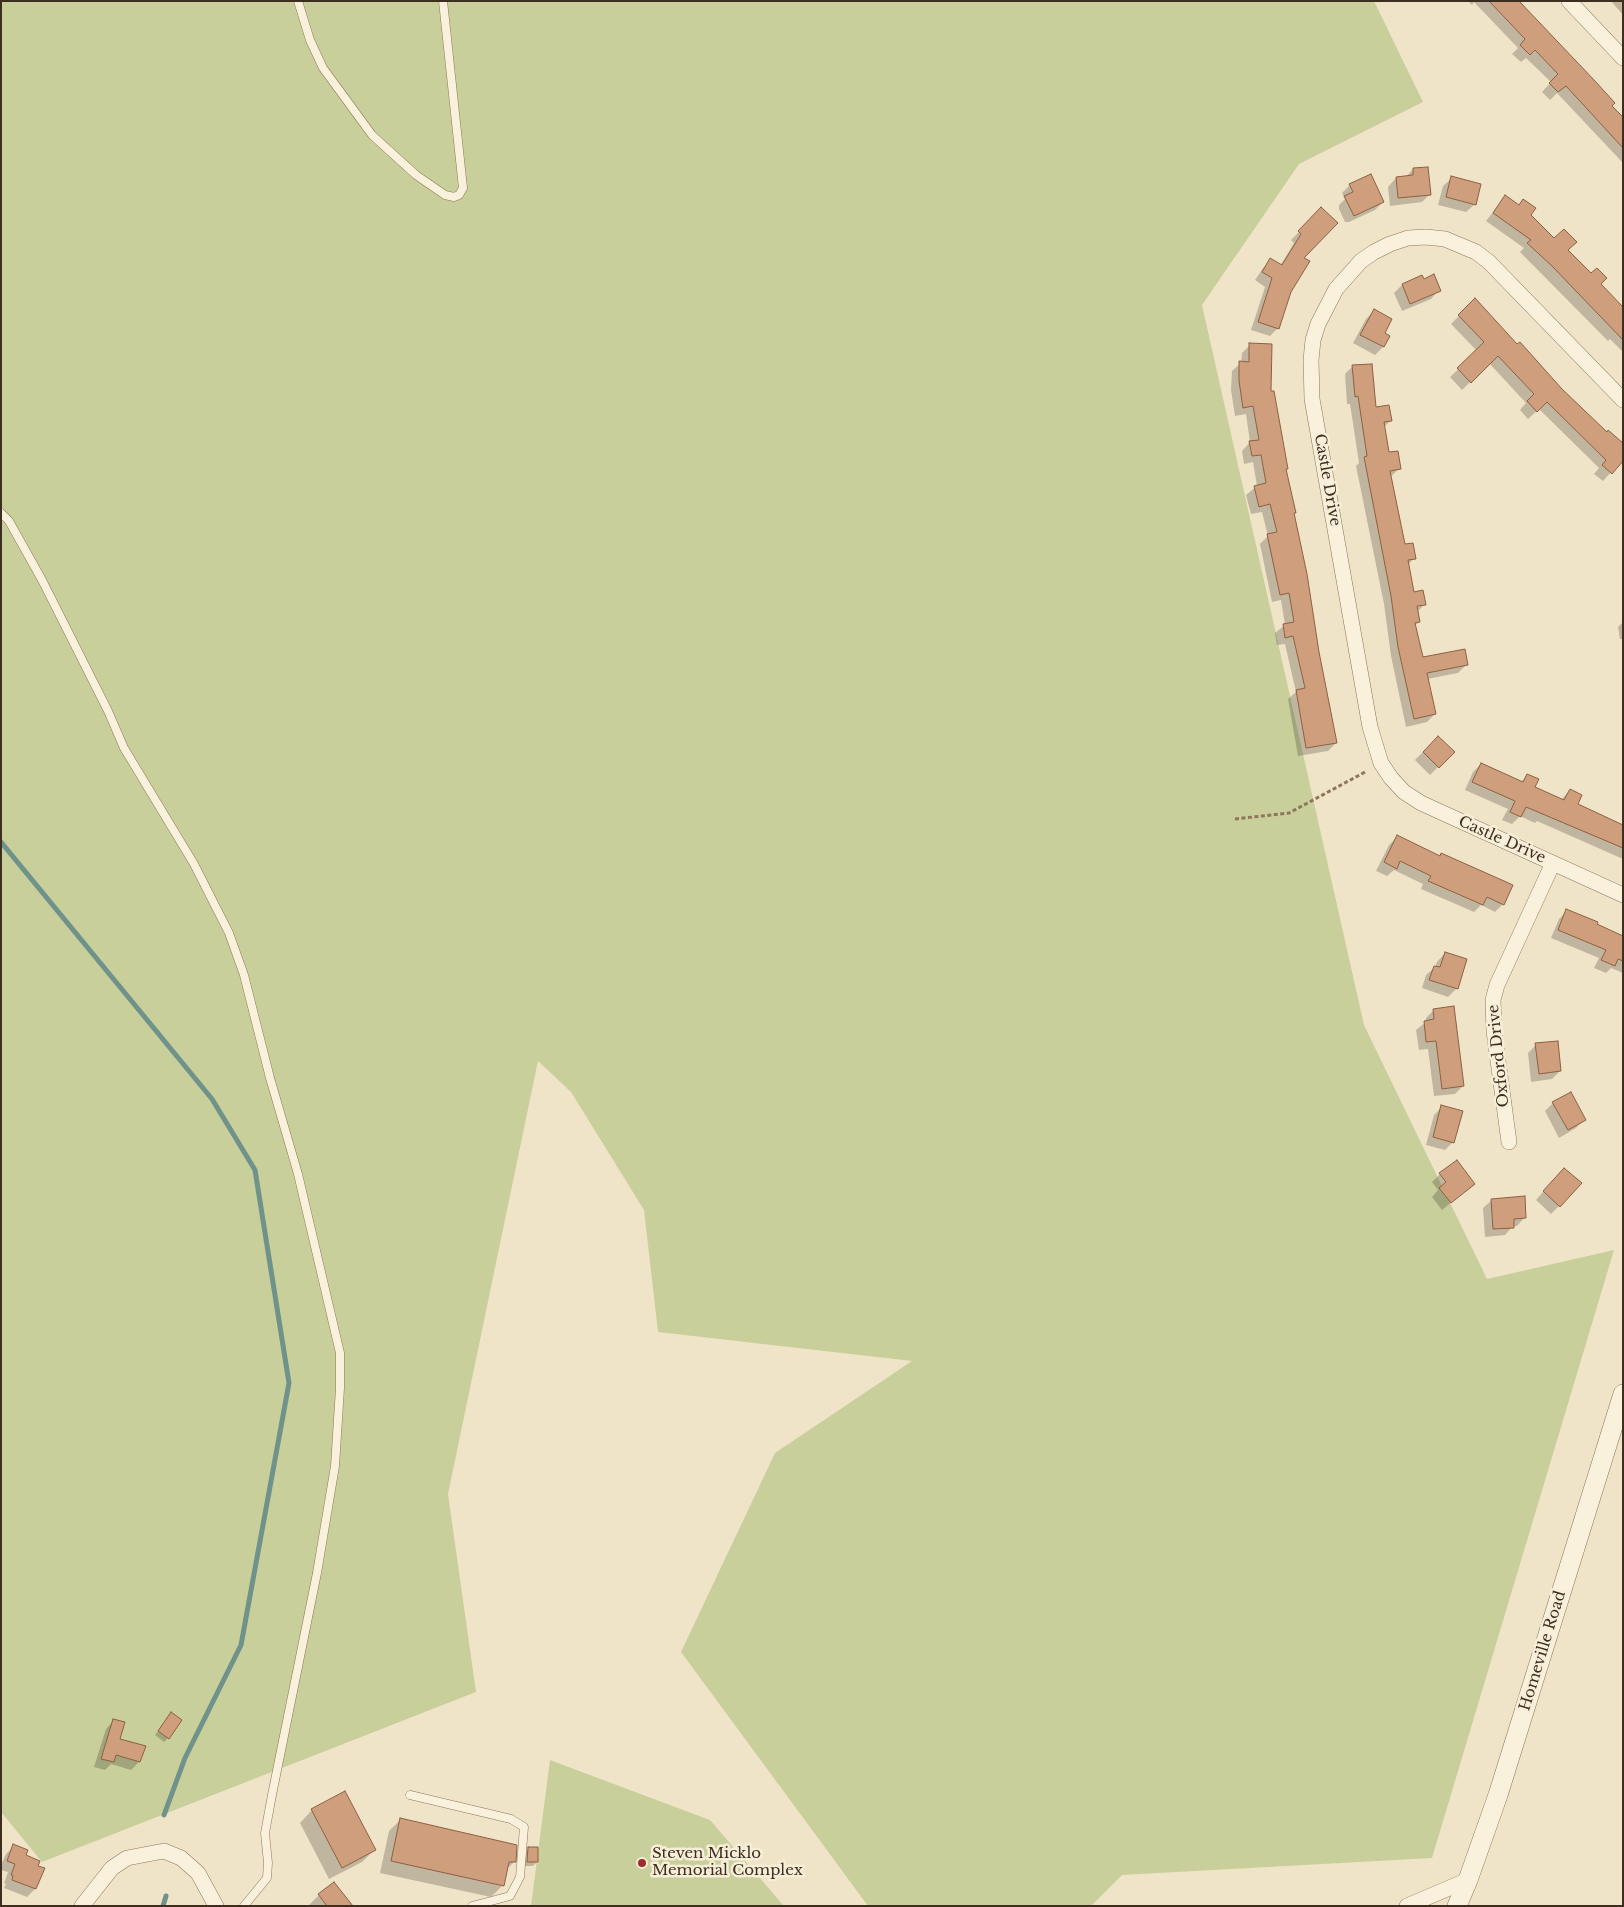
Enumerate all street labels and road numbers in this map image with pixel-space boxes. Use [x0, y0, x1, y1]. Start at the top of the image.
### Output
street label: Castle Drive [1310, 432, 1344, 528]
street label: Castle Drive [1456, 813, 1548, 867]
street label: Oxford Drive [1485, 1004, 1513, 1108]
street label: Homeville Road [1516, 1589, 1570, 1713]

